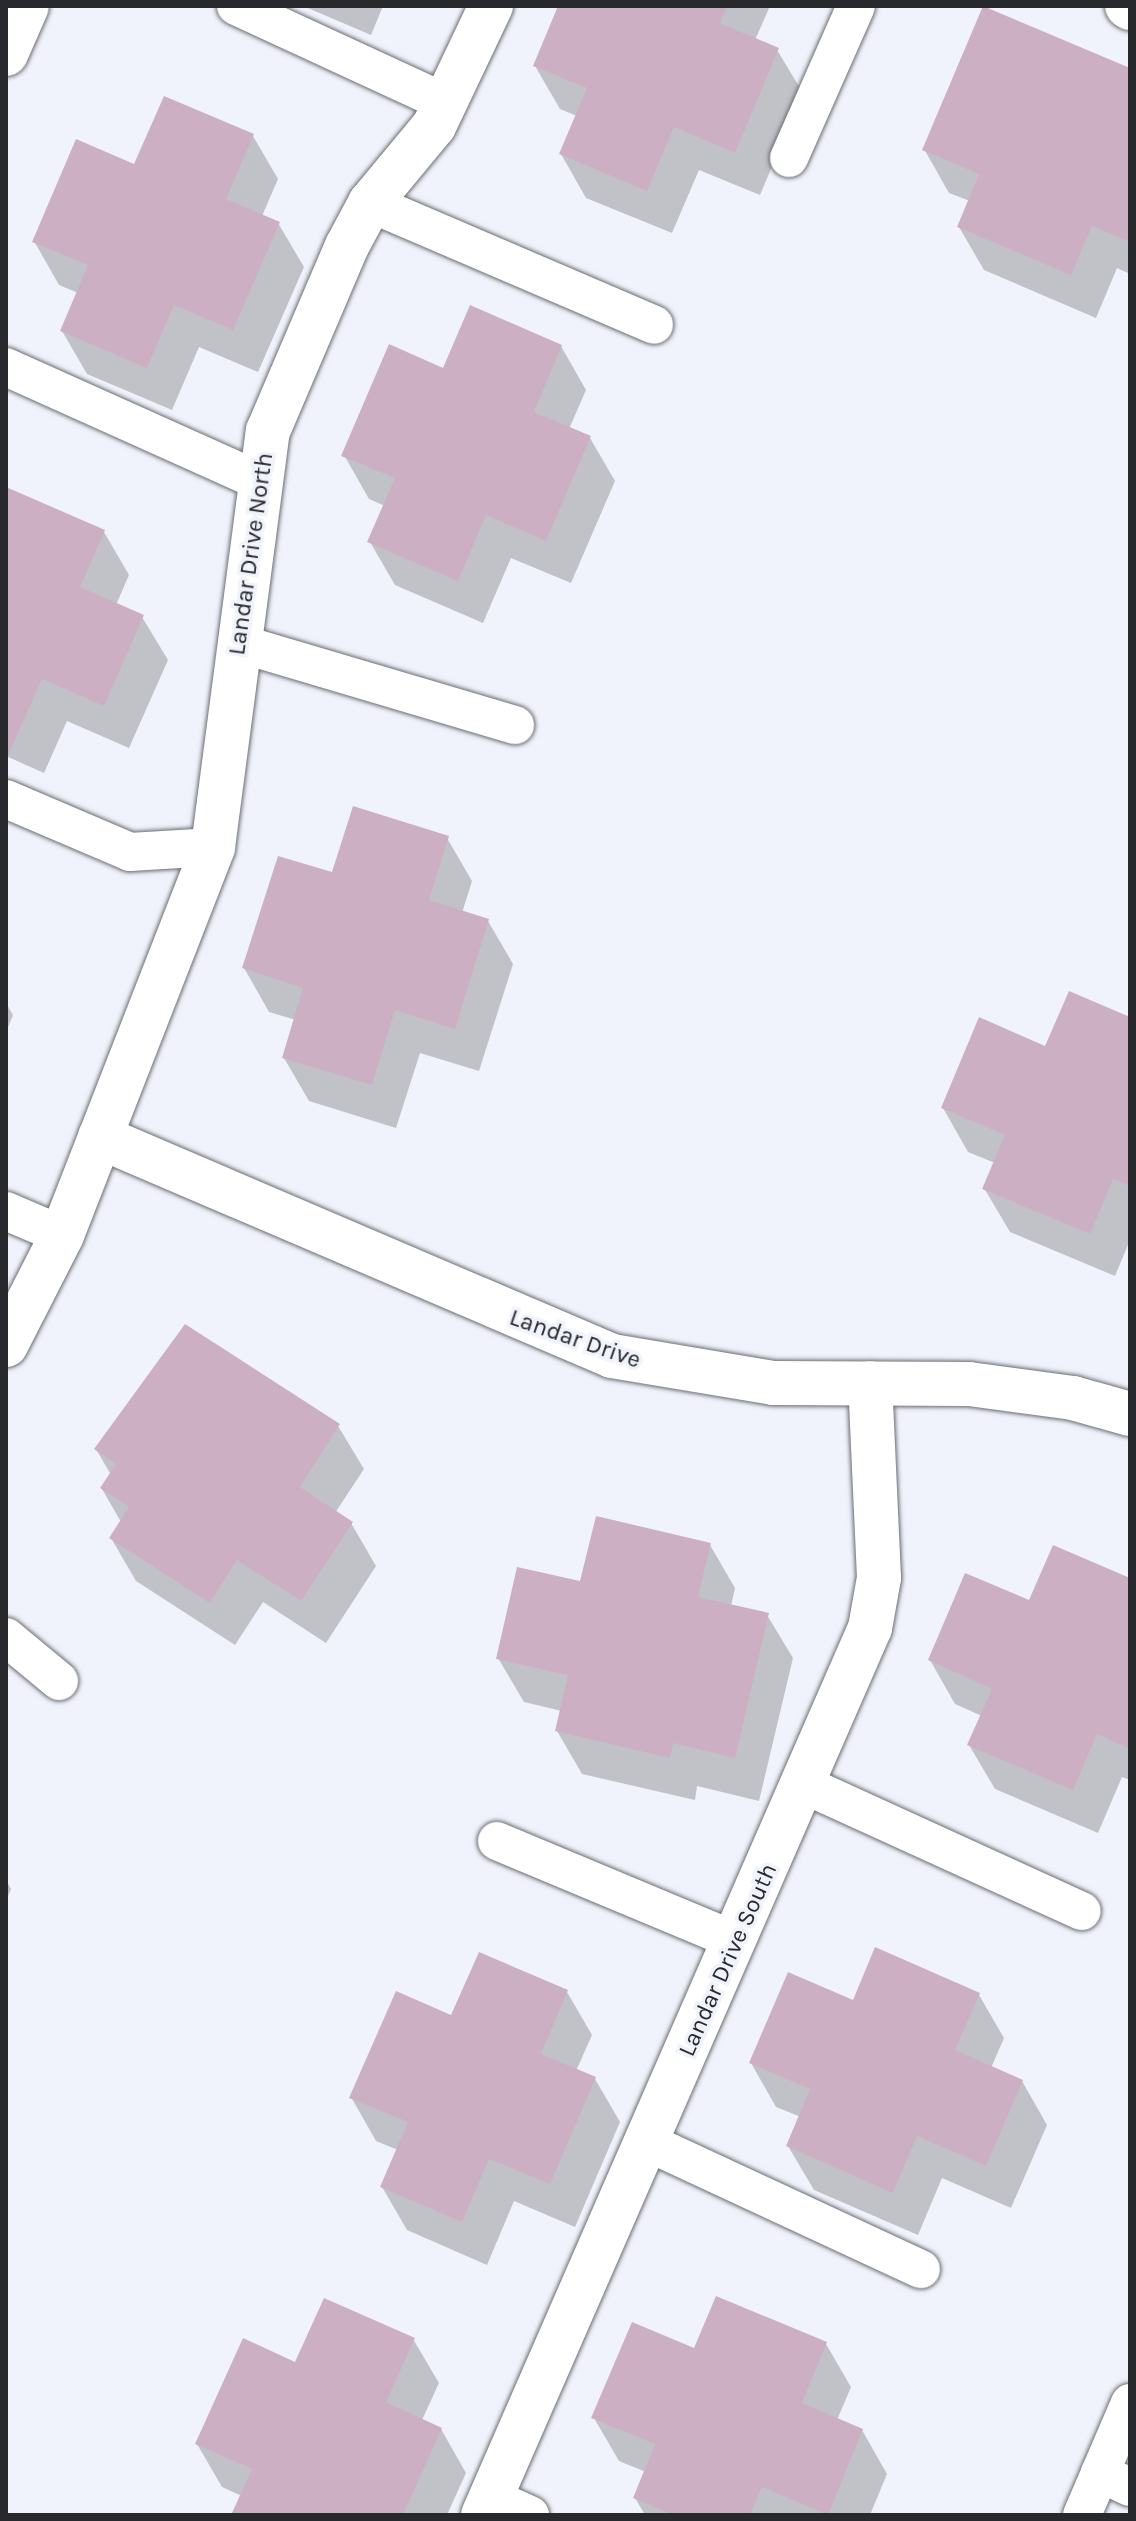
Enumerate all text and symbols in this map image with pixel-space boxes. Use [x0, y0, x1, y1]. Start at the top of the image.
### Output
street label: Landar Drive North [223, 451, 279, 657]
street label: Landar Drive [506, 1303, 644, 1375]
street label: Landar Drive South [673, 1859, 783, 2061]

